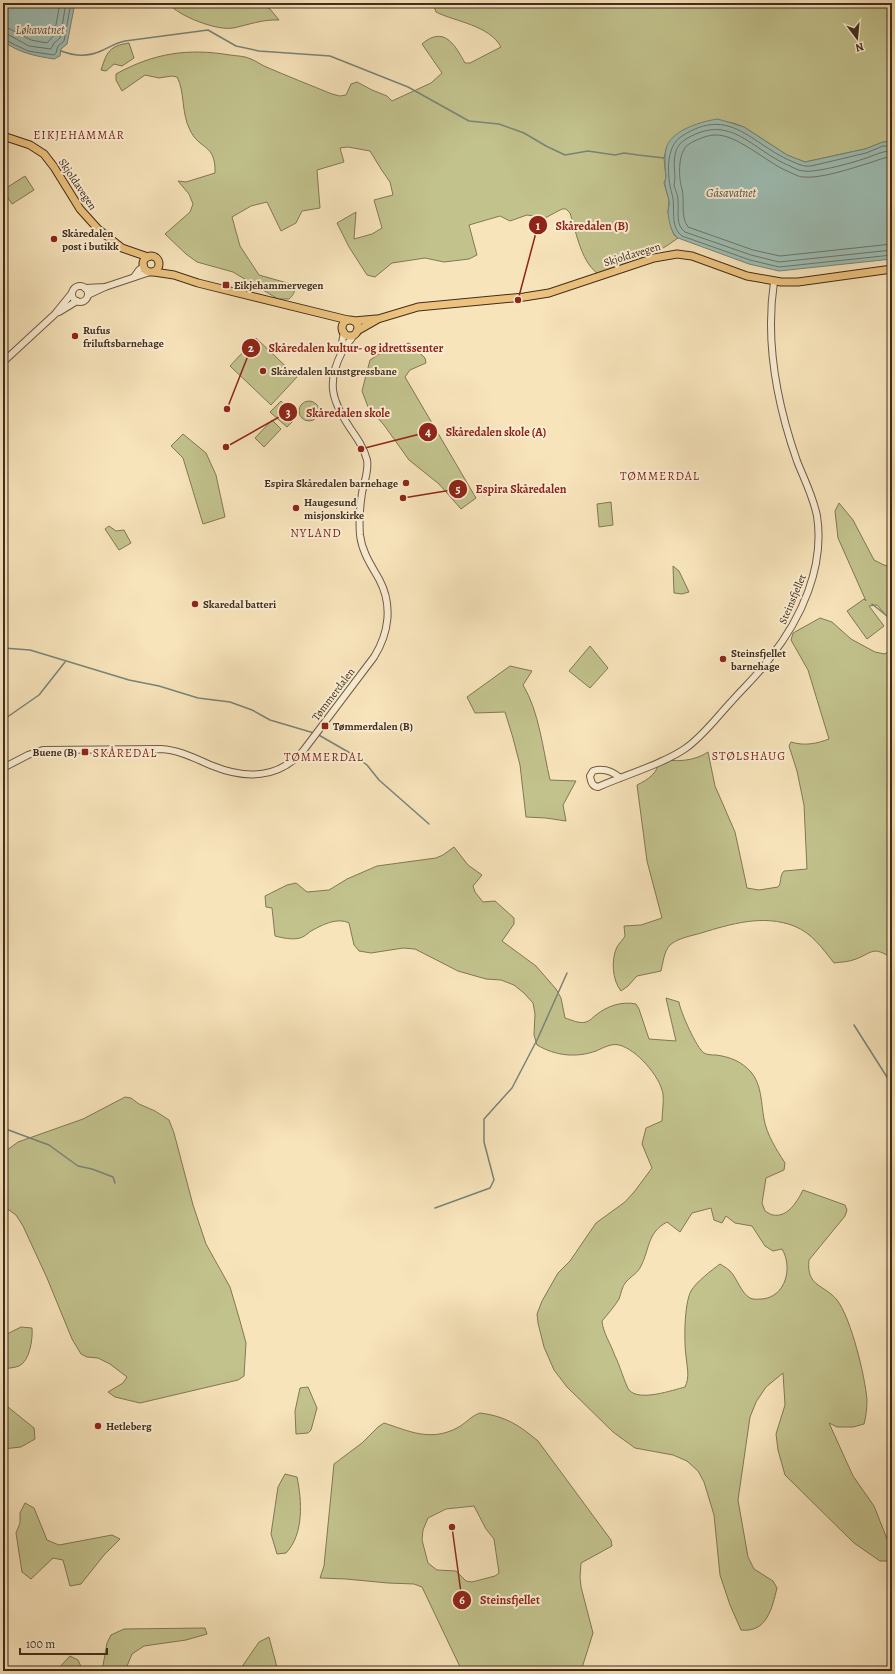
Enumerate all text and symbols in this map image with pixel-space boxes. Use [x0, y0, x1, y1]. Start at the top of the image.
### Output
north arrow [837, 18, 877, 58]
water label: Løkavatnet [16, 22, 65, 38]
text: N [854, 39, 866, 55]
district label: EIKJEHAMMAR [33, 127, 125, 143]
street label: Skjoldavegen [55, 156, 100, 213]
water label: Gåsavatnet [706, 185, 757, 201]
callout: Skåredalen (B) [528, 213, 637, 237]
text: 1 [536, 218, 541, 234]
text: Skåredalen (B) [556, 218, 628, 234]
place label: Skåredalen post i butikk [62, 226, 119, 254]
marker: Skåredalen post i butikk [49, 234, 59, 244]
street label: Skjoldavegen [602, 239, 663, 270]
place label: Eikjehammervegen [234, 278, 324, 293]
marker: Eikjehammervegen [221, 280, 231, 290]
place label: Rufus friluftsbarnehage [83, 323, 164, 351]
marker: Rufus friluftsbarnehage [70, 331, 80, 341]
callout: Skåredalen kultur- og idrettssenter [241, 336, 452, 360]
text: 2 [248, 340, 254, 356]
text: Skåredalen kultur- og idrettssenter [269, 340, 443, 356]
place label: Skåredalen kunstgressbane [271, 364, 397, 379]
marker: Skåredalen kunstgressbane [258, 366, 268, 376]
callout: Skåredalen skole [278, 400, 398, 424]
text: 3 [285, 405, 291, 421]
text: Skåredalen skole [306, 405, 390, 421]
callout: Skåredalen skole (A) [418, 420, 555, 444]
text: 4 [425, 424, 431, 440]
text: Skåredalen skole (A) [446, 424, 546, 440]
district label: TØMMERDAL [620, 468, 700, 484]
place label: Espira Skåredalen barnehage [264, 476, 398, 491]
callout: Espira Skåredalen [448, 477, 575, 501]
marker: Espira Skåredalen barnehage [401, 478, 411, 488]
text: 5 [455, 481, 461, 497]
text: Espira Skåredalen [476, 481, 567, 497]
place label: Haugesund misjonskirke [304, 495, 364, 523]
marker: Haugesund misjonskirke [291, 503, 301, 513]
district label: NYLAND [290, 525, 342, 541]
street label: Steinsfjellet [775, 572, 810, 627]
place label: Skaredal batteri [203, 597, 276, 612]
marker: Skaredal batteri [190, 599, 200, 609]
place label: Steinsfjellet barnehage [730, 646, 786, 674]
marker: Steinsfjellet barnehage [718, 654, 728, 664]
street label: Tømmerdalen [308, 665, 358, 724]
place label: Tømmerdalen (B) [333, 719, 413, 734]
marker: Tømmerdalen (B) [320, 721, 330, 731]
place label: Buene (B) [33, 745, 77, 760]
district label: SKÅREDAL [93, 745, 157, 761]
marker: Buene (B) [80, 747, 90, 757]
district label: STØLSHAUG [712, 748, 786, 764]
district label: TØMMERDAL [284, 749, 364, 765]
place label: Hetleberg [106, 1419, 152, 1434]
marker: Hetleberg [93, 1421, 103, 1431]
callout: Steinsfjellet [452, 1588, 548, 1612]
text: 6 [459, 1592, 465, 1608]
text: Steinsfjellet [480, 1592, 540, 1608]
scale bar [20, 1630, 107, 1656]
text: 100 m [26, 1636, 55, 1652]

